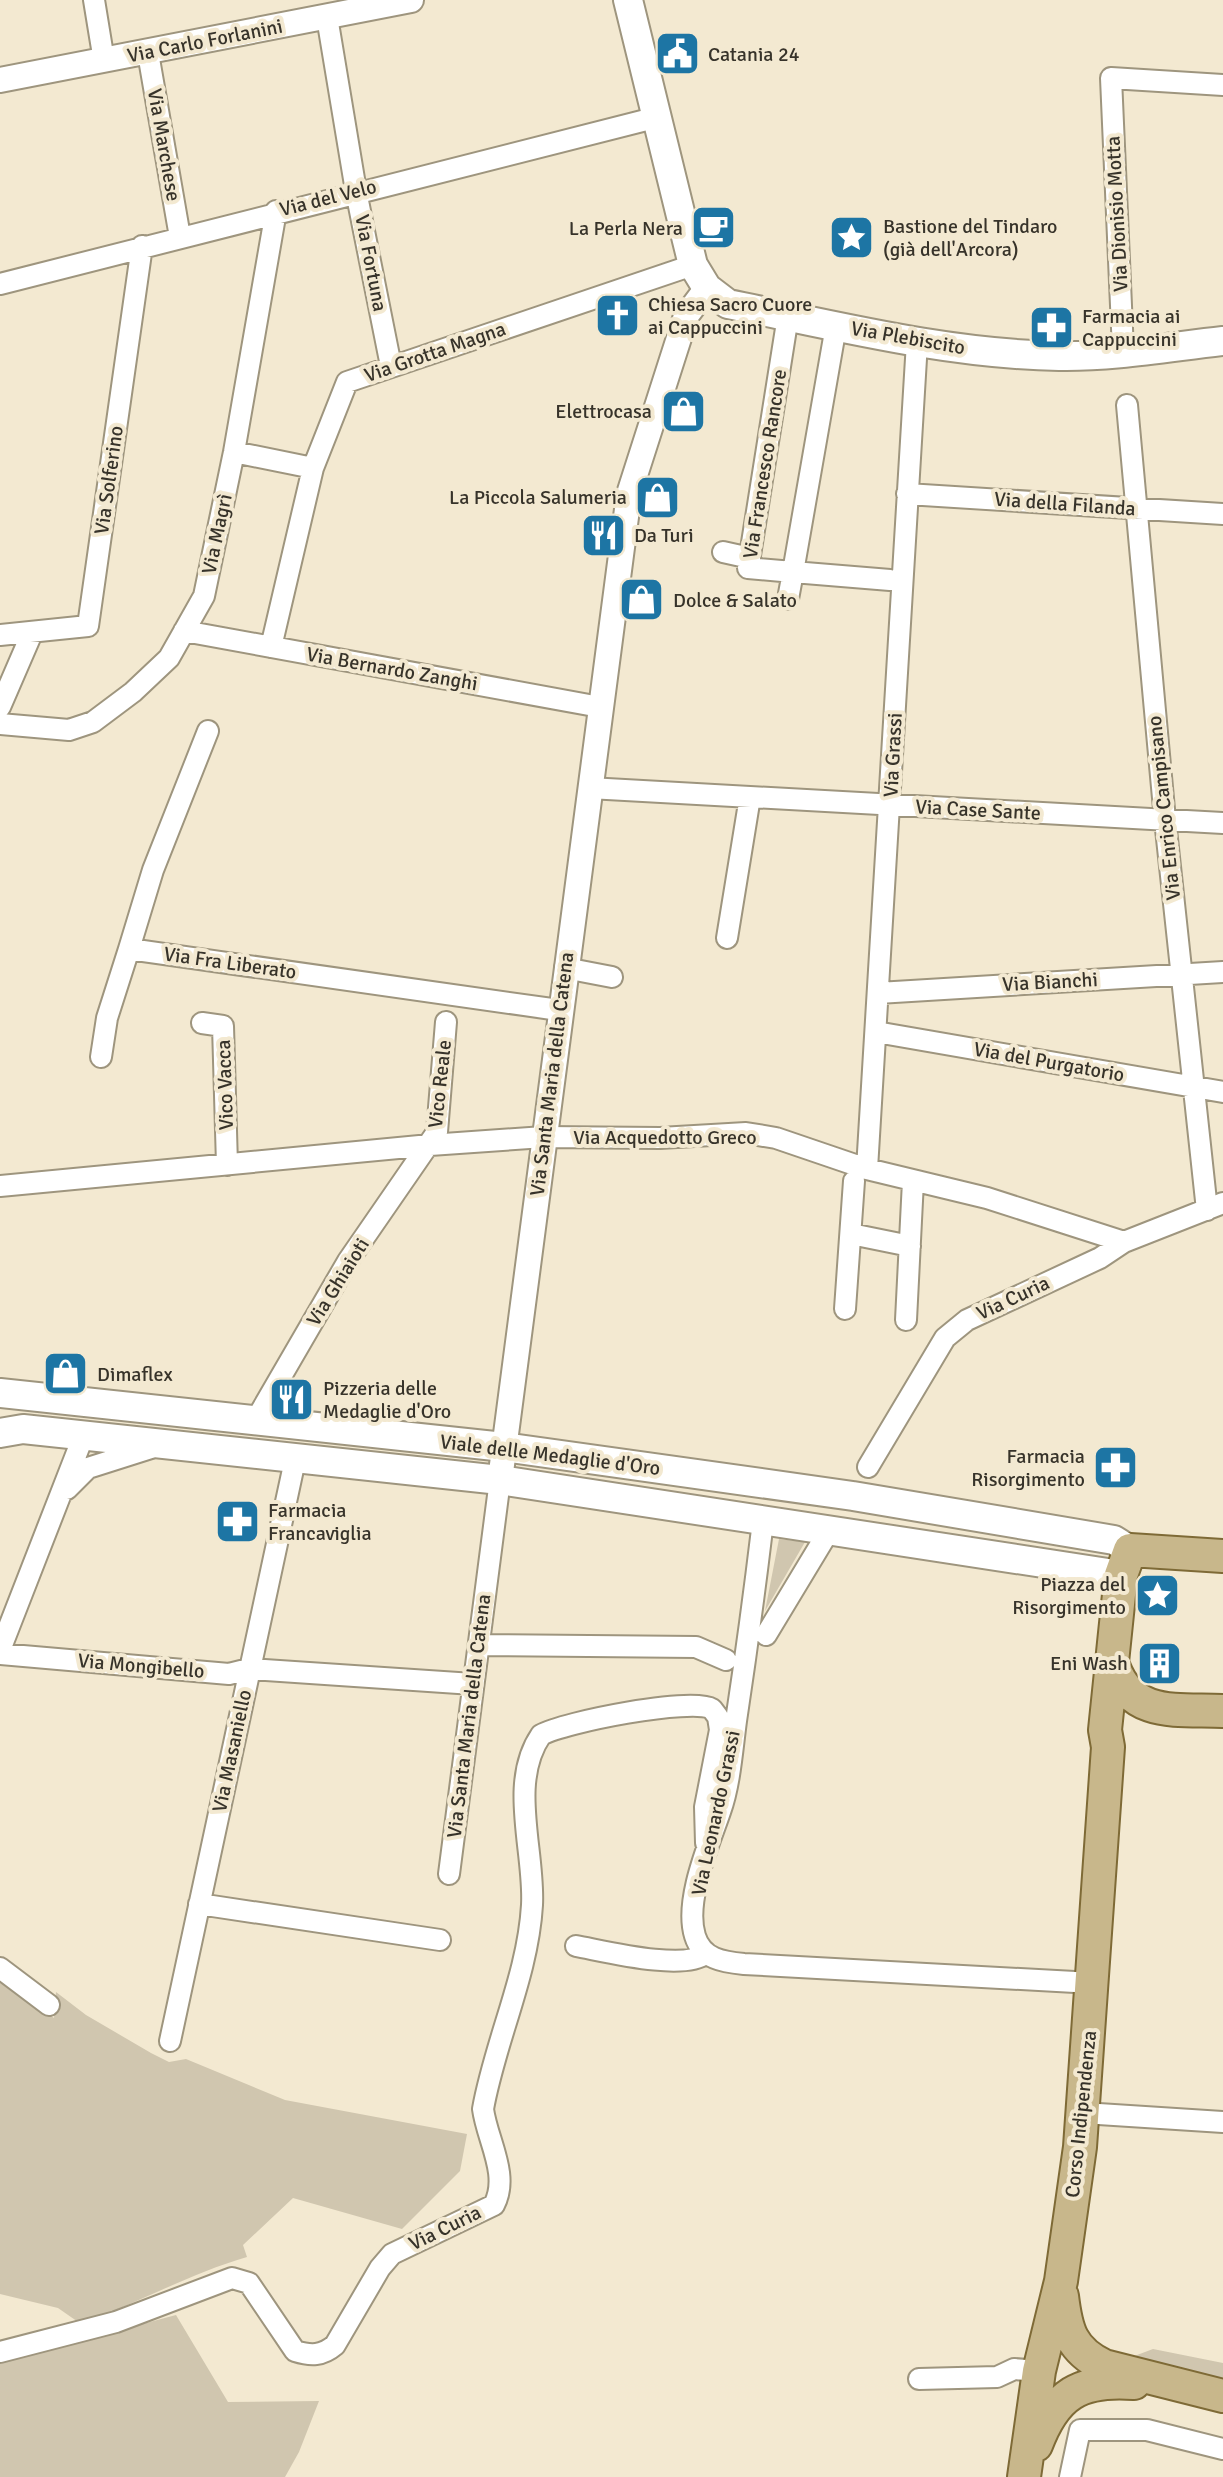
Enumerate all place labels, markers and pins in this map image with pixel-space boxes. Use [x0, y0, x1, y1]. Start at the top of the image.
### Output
public building icon: Catania 24 [653, 30, 701, 78]
place label: Catania 24 [708, 42, 800, 67]
cafe icon: La Perla Nera [690, 204, 738, 252]
place icon: Bastione del Tindaro (già dell'Arcora) [828, 213, 876, 261]
place label: Bastione del Tindaro (già dell'Arcora) [883, 214, 1057, 262]
place label: La Perla Nera [569, 216, 683, 241]
church icon: Chiesa Sacro Cuore ai Cappuccini [593, 292, 641, 340]
place label: Chiesa Sacro Cuore ai Cappuccini [648, 292, 812, 340]
pharmacy icon: Farmacia ai Cappuccini [1027, 303, 1075, 351]
place label: Farmacia ai Cappuccini [1082, 304, 1180, 352]
shop icon: Elettrocasa [659, 387, 707, 435]
place label: Elettrocasa [555, 399, 652, 424]
shop icon: La Piccola Salumeria [634, 473, 682, 521]
place label: La Piccola Salumeria [449, 485, 627, 510]
restaurant icon: Da Turi [579, 511, 627, 559]
place label: Da Turi [634, 523, 694, 548]
shop icon: Dolce & Salato [618, 576, 666, 624]
place label: Dolce & Salato [673, 588, 797, 613]
shop icon: Dimaflex [42, 1350, 90, 1398]
place label: Dimaflex [97, 1362, 173, 1387]
restaurant icon: Pizzeria delle Medaglie d'Oro [268, 1375, 316, 1423]
place label: Pizzeria delle Medaglie d'Oro [323, 1376, 451, 1424]
pharmacy icon: Farmacia Risorgimento [1092, 1443, 1140, 1491]
place label: Farmacia Risorgimento [971, 1444, 1085, 1492]
pharmacy icon: Farmacia Francaviglia [213, 1498, 261, 1546]
place label: Farmacia Francaviglia [268, 1498, 372, 1546]
place icon: Piazza del Risorgimento [1133, 1571, 1181, 1619]
place label: Piazza del Risorgimento [1012, 1572, 1126, 1620]
building icon: Eni Wash [1135, 1639, 1183, 1687]
place label: Eni Wash [1050, 1651, 1128, 1676]

